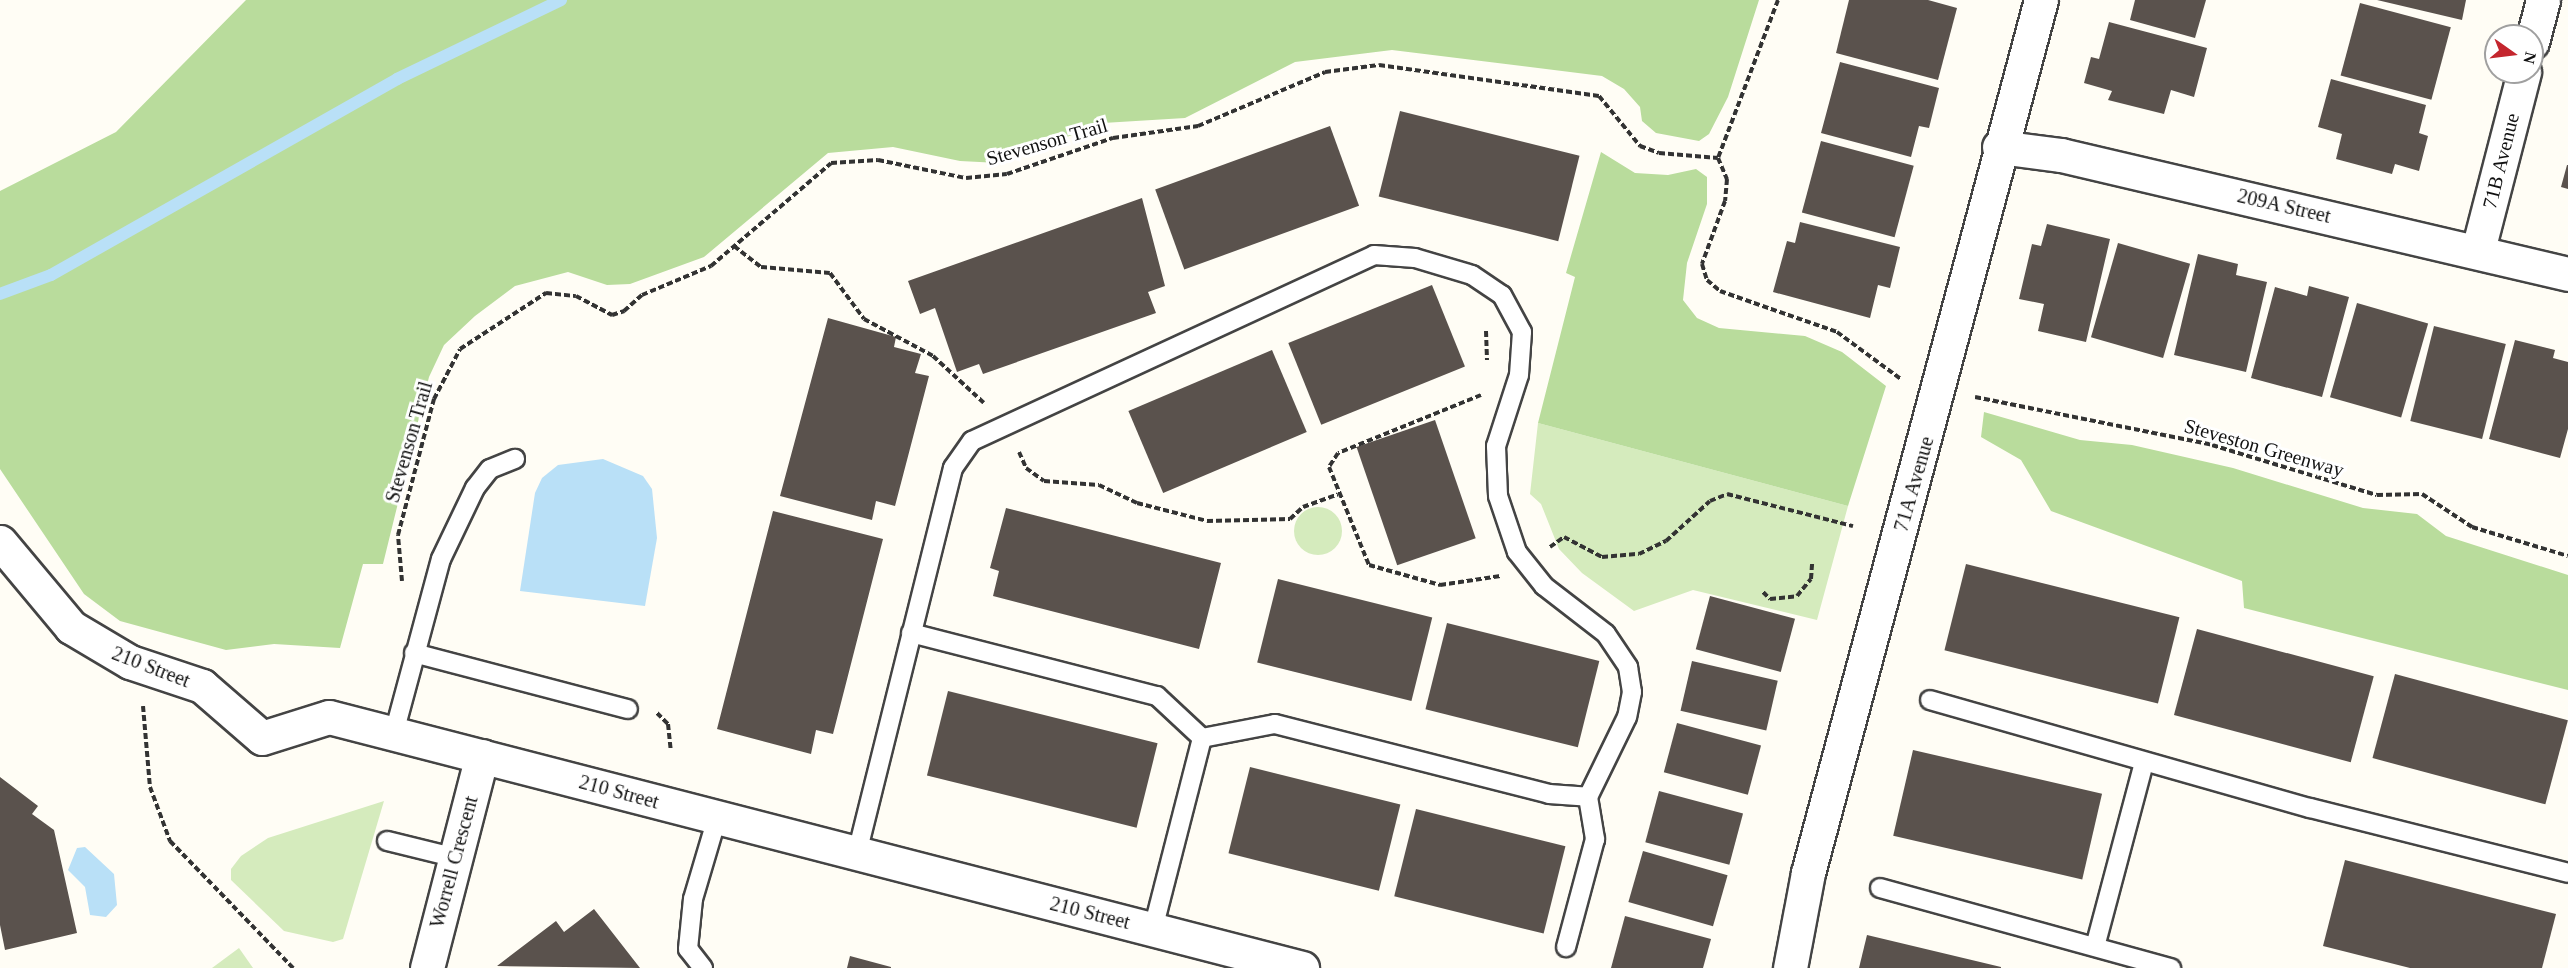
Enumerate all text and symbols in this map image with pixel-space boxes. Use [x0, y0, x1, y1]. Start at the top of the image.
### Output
north arrow [2484, 24, 2544, 84]
text: N [2520, 50, 2540, 66]
street label: 71B Avenue [2477, 110, 2525, 212]
street label: Stevenson Trail [983, 113, 1111, 171]
street label: 209A Street [2234, 183, 2334, 229]
street label: Stevenson Trail [380, 378, 438, 506]
street label: Steveston Greenway [2181, 414, 2347, 482]
street label: 71A Avenue [1889, 433, 1939, 535]
street label: 210 Street [109, 641, 193, 693]
street label: 210 Street [576, 770, 662, 814]
street label: Worrell Crescent [425, 793, 483, 931]
street label: 210 Street [1047, 891, 1133, 935]

